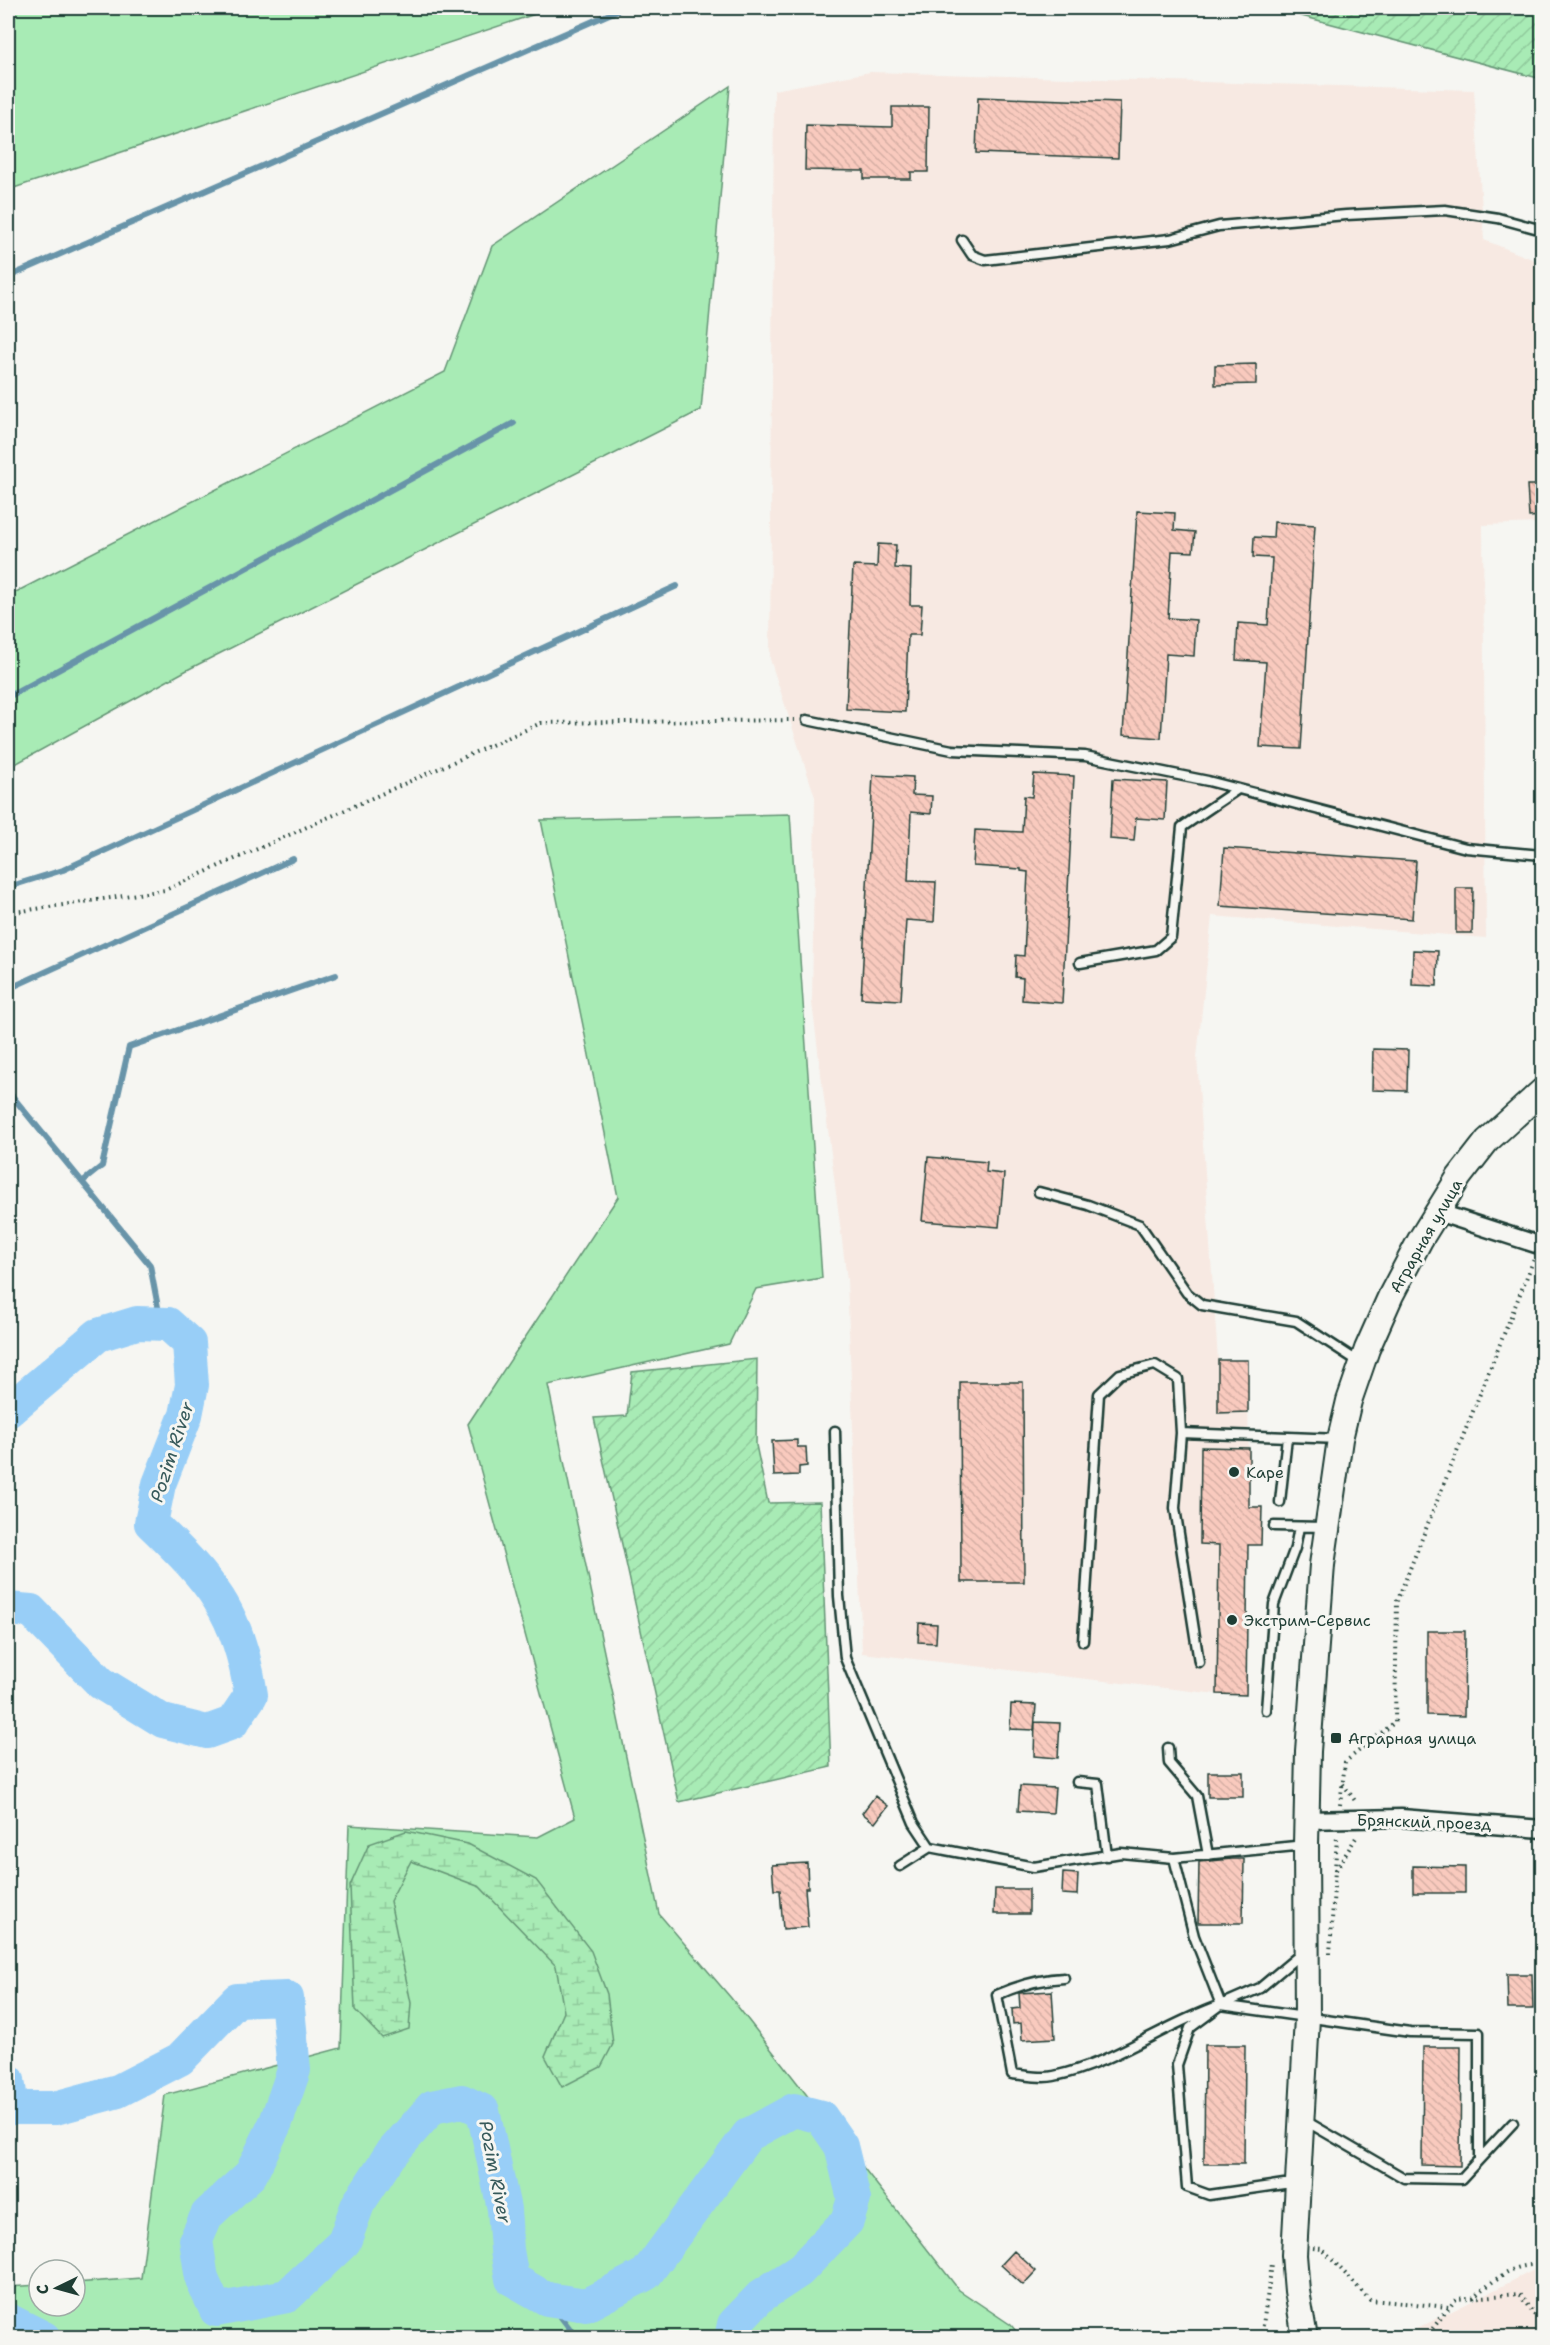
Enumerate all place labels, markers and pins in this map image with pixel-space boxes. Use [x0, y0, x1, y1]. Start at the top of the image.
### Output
place label: Каре [1246, 1462, 1284, 1483]
marker: Каре [1227, 1465, 1241, 1479]
place label: Экстрим-Сервис [1244, 1610, 1371, 1631]
marker: Экстрим-Сервис [1225, 1613, 1239, 1627]
place label: Аграрная улица [1348, 1728, 1476, 1749]
marker: Аграрная улица [1329, 1731, 1343, 1745]

